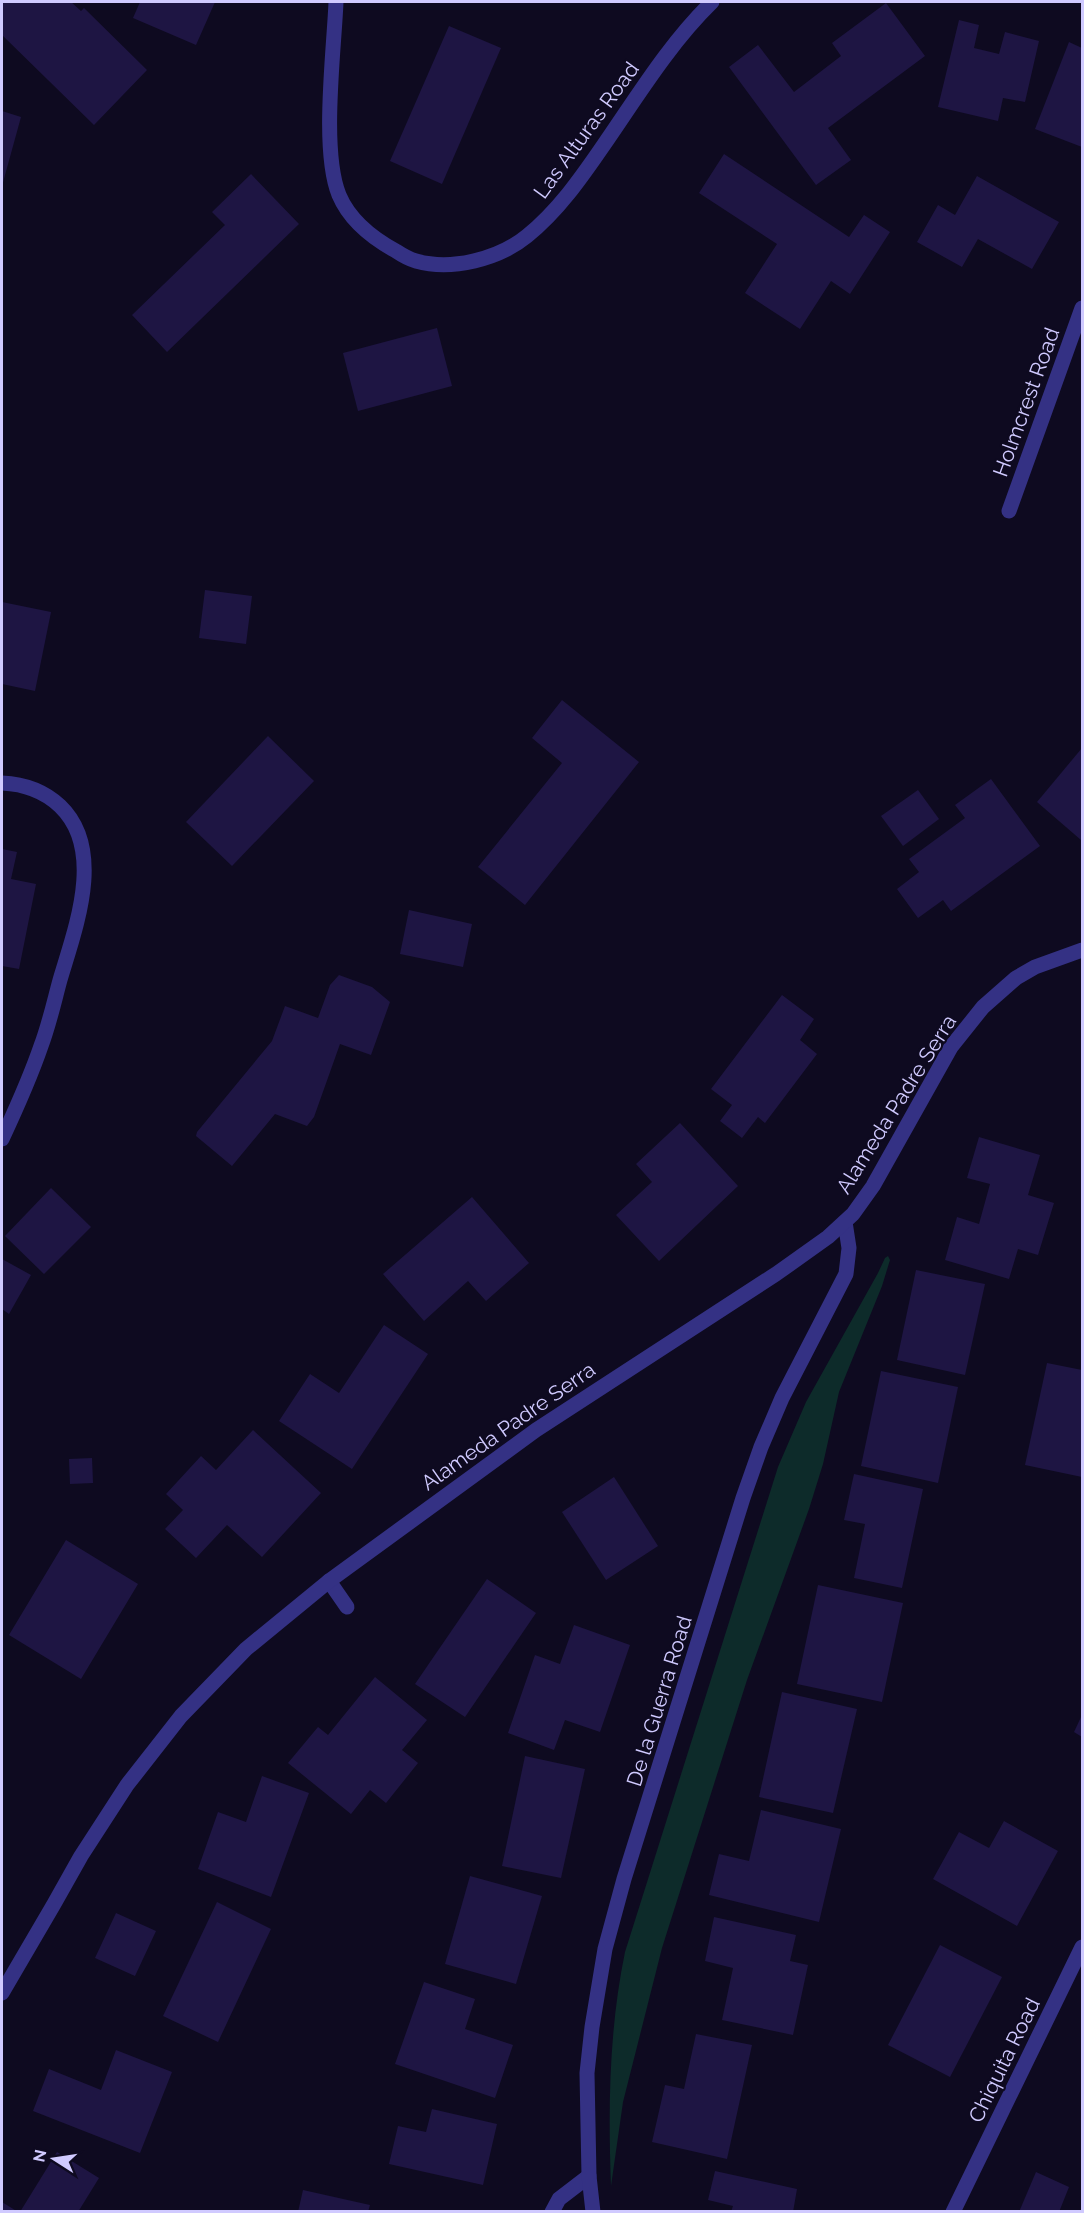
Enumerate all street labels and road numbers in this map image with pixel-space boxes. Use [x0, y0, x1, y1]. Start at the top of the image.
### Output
street label: Las Alturas Road [528, 57, 644, 203]
street label: Holmcrest Road [987, 324, 1065, 480]
street label: Alameda Padre Serra [831, 1010, 961, 1198]
street label: Alameda Padre Serra [416, 1357, 600, 1495]
street label: De la Guerra Road [621, 1613, 697, 1789]
street label: Chiquita Road [963, 1994, 1045, 2126]

